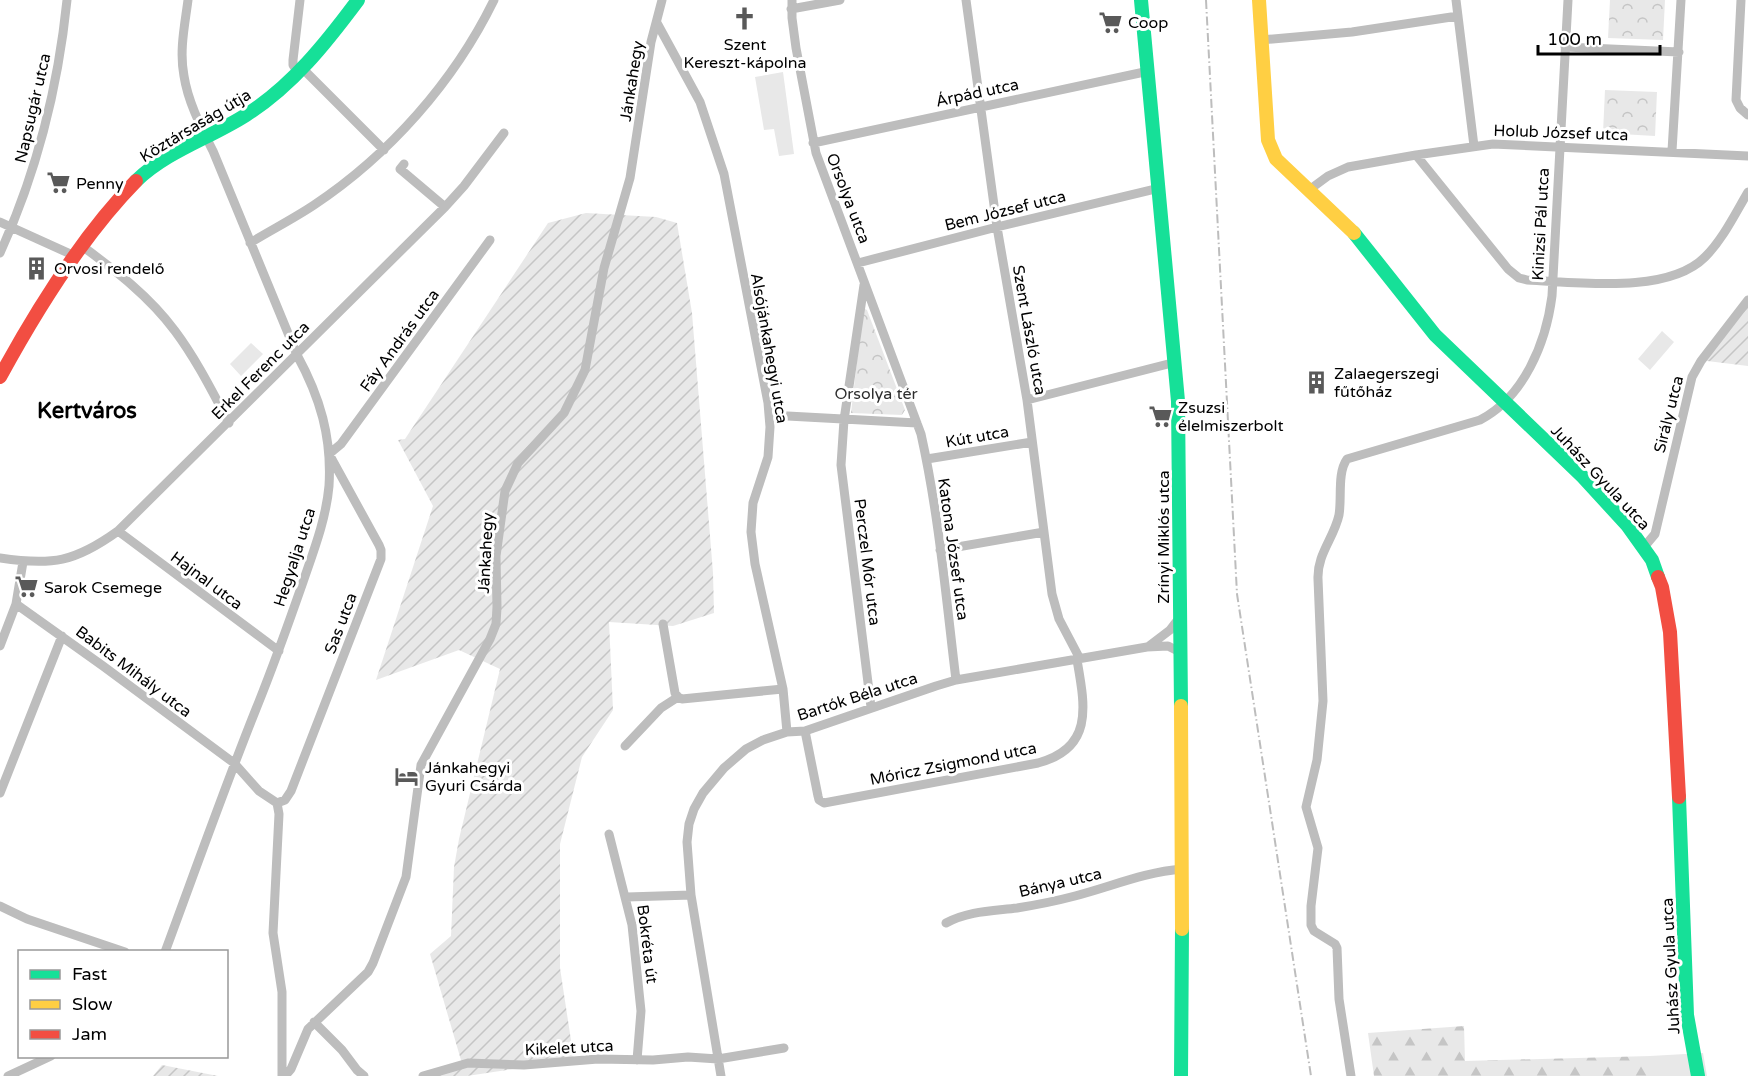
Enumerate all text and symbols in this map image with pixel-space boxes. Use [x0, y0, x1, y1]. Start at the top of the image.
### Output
church icon: Szent Kereszt-kápolna [732, 6, 758, 32]
supermarket icon: Coop [1097, 9, 1123, 35]
place label: Coop [1128, 13, 1168, 33]
scale bar [1538, 18, 1660, 56]
text: 100 m [1547, 28, 1602, 50]
place label: Szent Kereszt-kápolna [683, 35, 807, 73]
street label: Jánkahegy [616, 39, 648, 123]
street label: Napsugár utca [11, 51, 55, 165]
street label: Árpád utca [934, 74, 1021, 112]
street label: Köztársaság útja [136, 85, 255, 167]
street label: Holub József utca [1493, 121, 1629, 145]
street label: Orsolya utca [822, 150, 874, 246]
street label: Kinizsi Pál utca [1528, 167, 1554, 281]
supermarket icon: Penny [45, 170, 71, 196]
place label: Penny [76, 174, 124, 194]
street label: Bem József utca [942, 186, 1068, 236]
building icon: Orvosi rendelő [23, 255, 49, 281]
place label: Orvosi rendelő [54, 259, 164, 279]
street label: Szent László utca [1008, 264, 1050, 397]
street label: Alsójánkahegyi utca [746, 271, 792, 425]
street label: Fáy András utca [356, 285, 444, 396]
street label: Erkel Ferenc utca [207, 317, 314, 424]
place label: Zalaegerszegi fűtőház [1334, 364, 1439, 402]
building icon: Zalaegerszegi fűtőház [1303, 369, 1329, 395]
street label: Sirály utca [1650, 374, 1688, 455]
park label: Orsolya tér [834, 384, 918, 404]
district label: Kertváros [37, 398, 137, 424]
place label: Zsuzsi élelmiszerbolt [1178, 398, 1284, 436]
supermarket icon: Zsuzsi élelmiszerbolt [1147, 403, 1173, 429]
street label: Juhász Gyula utca [1546, 421, 1654, 534]
street label: Kút utca [944, 422, 1010, 452]
street label: Zrínyi Miklós utca [1154, 470, 1174, 604]
street label: Katona József utca [933, 477, 973, 622]
street label: Perczel Mór utca [849, 498, 885, 627]
street label: Hegyalja utca [270, 505, 320, 609]
street label: Jánkahegy [474, 512, 498, 594]
street label: Hajnal utca [166, 547, 246, 614]
supermarket icon: Sarok Csemege [13, 574, 39, 600]
place label: Sarok Csemege [44, 578, 162, 598]
street label: Sas utca [320, 590, 362, 657]
street label: Babits Mihály utca [71, 622, 195, 722]
street label: Bartók Béla utca [795, 668, 920, 726]
street label: Móricz Zsigmond utca [868, 738, 1038, 790]
place label: Jánkahegyi Gyuri Csárda [425, 758, 522, 796]
hotel icon: Jánkahegyi Gyuri Csárda [394, 763, 420, 789]
street label: Bánya utca [1017, 864, 1104, 902]
street label: Juhász Gyula utca [1657, 897, 1685, 1035]
street label: Bokréta út [632, 903, 662, 985]
legend [18, 950, 228, 1058]
text: Fast [72, 963, 107, 985]
text: Slow [72, 993, 113, 1015]
text: Jam [72, 1023, 107, 1045]
street label: Kikelet utca [524, 1036, 614, 1060]

